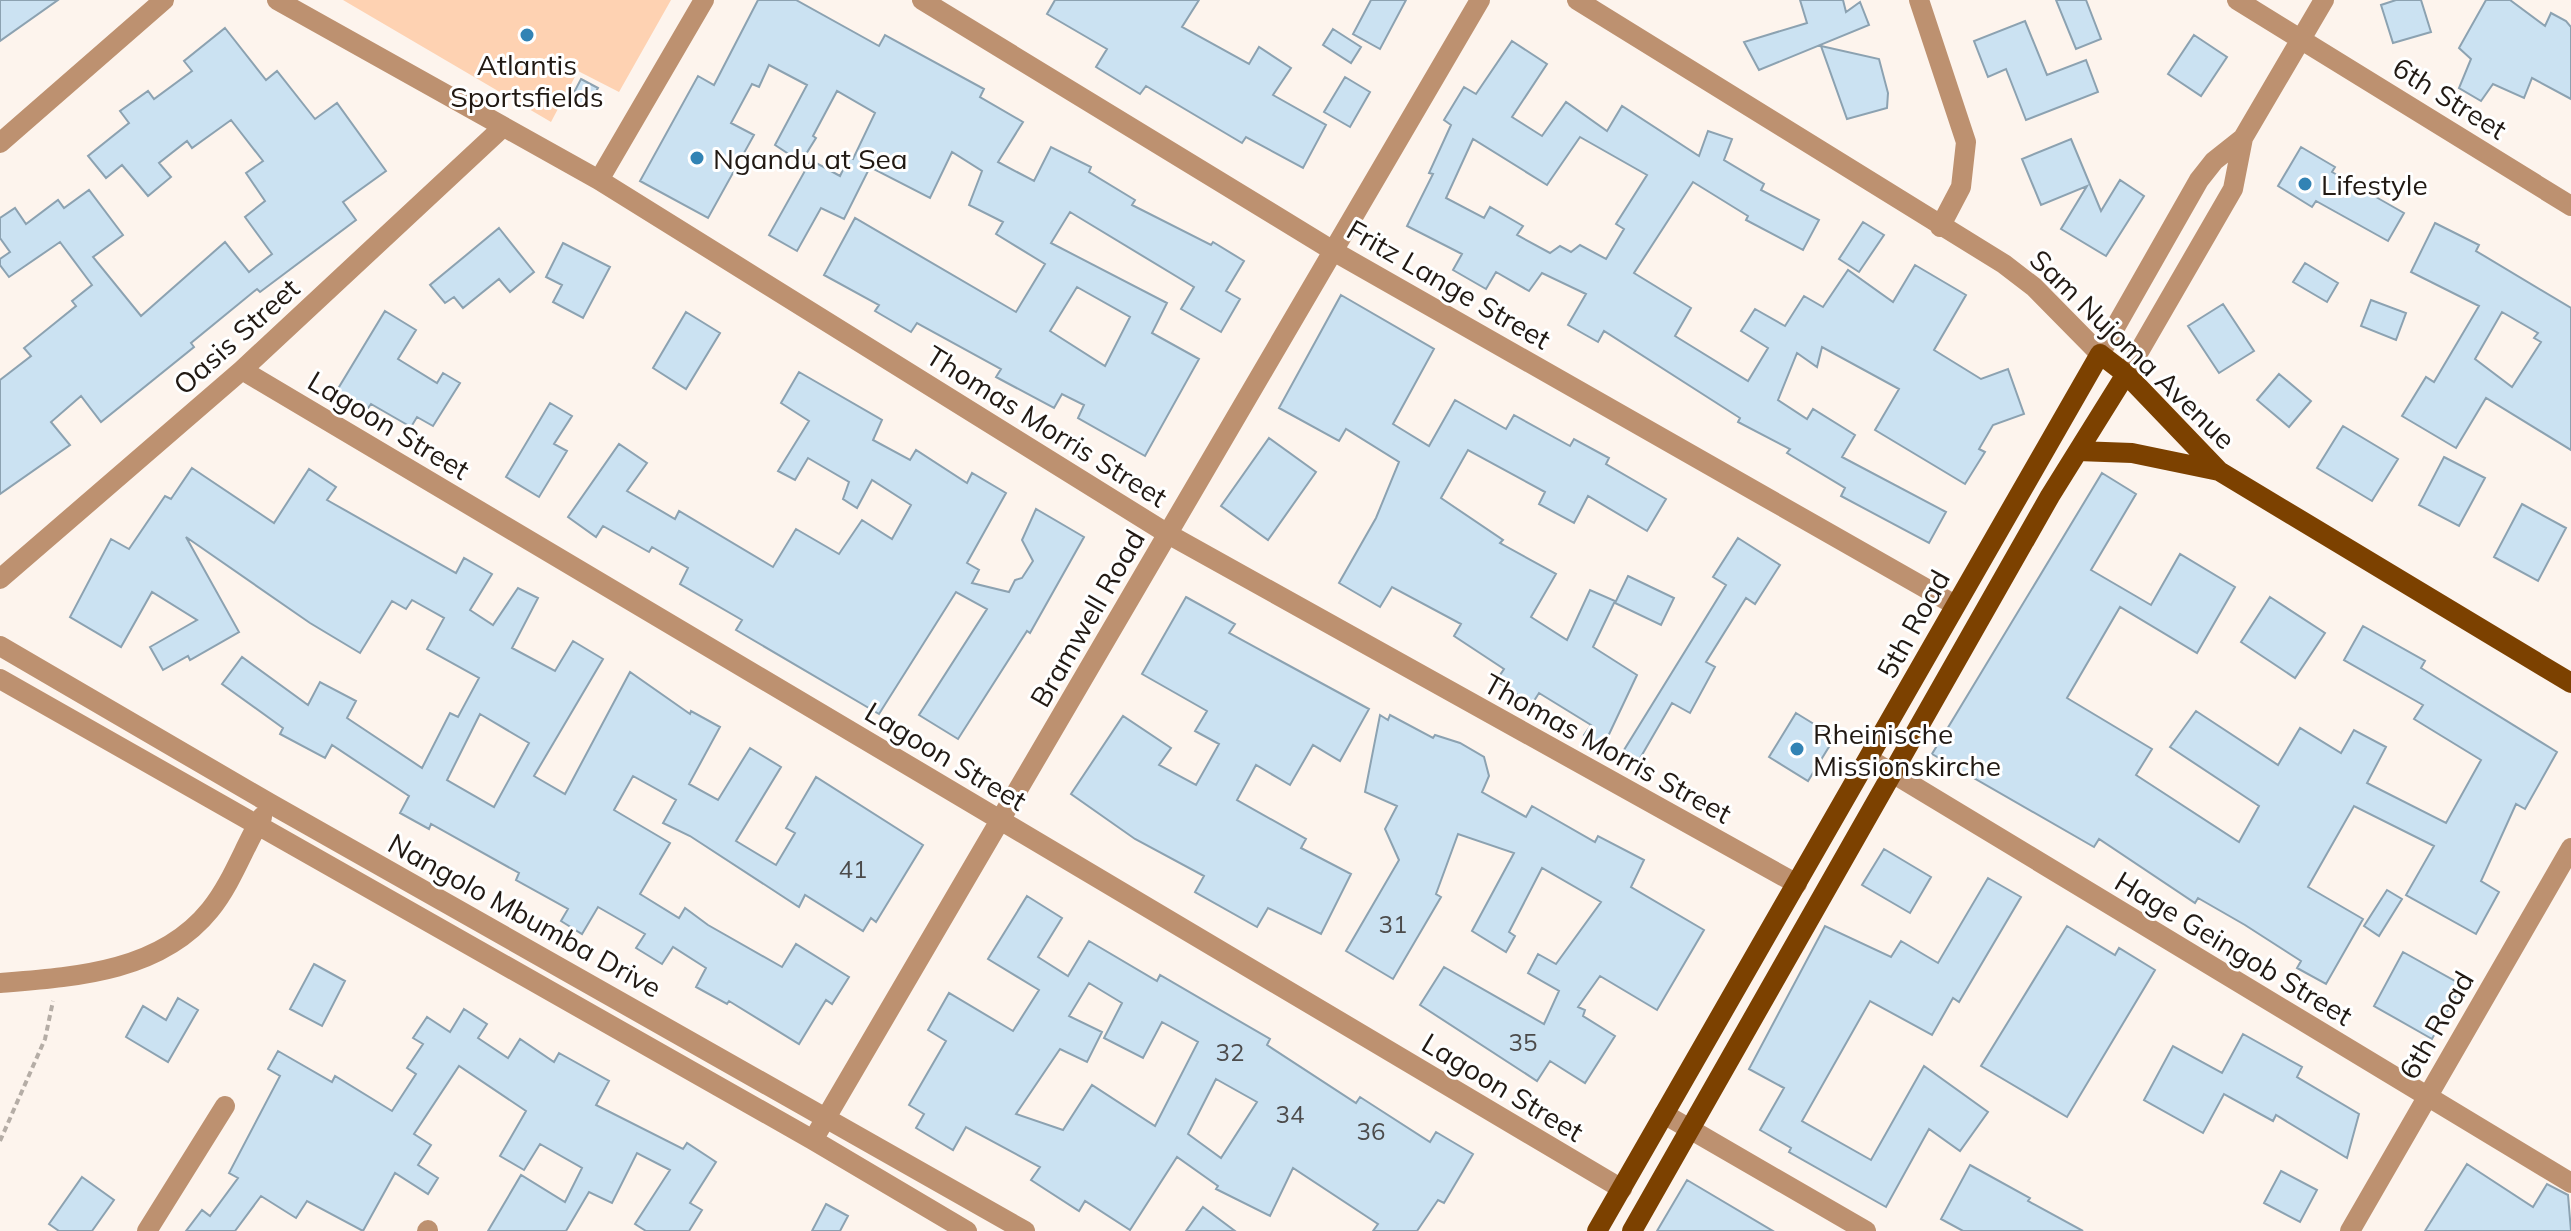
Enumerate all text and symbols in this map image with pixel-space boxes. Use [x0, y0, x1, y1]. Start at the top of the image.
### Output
marker: Atlantis Sportsfields [518, 26, 536, 44]
place label: Atlantis Sportsfields [450, 47, 604, 114]
street label: 6th Street [2387, 49, 2514, 147]
place label: Ngandu at Sea [713, 141, 908, 176]
marker: Ngandu at Sea [688, 149, 706, 167]
place label: Lifestyle [2321, 167, 2428, 202]
marker: Lifestyle [2296, 175, 2314, 193]
street label: Fritz Lange Street [1341, 212, 1557, 357]
street label: Sam Nujoma Avenue [2023, 242, 2243, 456]
street label: Oasis Street [166, 270, 306, 402]
street label: Thomas Morris Street [920, 338, 1174, 514]
street label: Lagoon Street [302, 363, 476, 487]
street label: Bramwell Road [1022, 523, 1152, 713]
street label: 5th Road [1869, 563, 1957, 685]
street label: Thomas Morris Street [1478, 665, 1738, 831]
street label: Lagoon Street [859, 694, 1033, 818]
place label: Rheinische Missionskirche [1813, 716, 2001, 783]
marker: Rheinische Missionskirche [1788, 740, 1806, 758]
street label: Nangolo Mbumba Drive [382, 825, 668, 1005]
house number: 41 [839, 854, 867, 884]
street label: Hage Geingob Street [2109, 863, 2359, 1033]
house number: 31 [1379, 909, 1407, 939]
street label: 6th Road [2391, 965, 2481, 1085]
street label: Lagoon Street [1416, 1025, 1590, 1149]
house number: 35 [1509, 1027, 1537, 1057]
house number: 32 [1216, 1037, 1244, 1067]
house number: 34 [1276, 1099, 1304, 1129]
house number: 36 [1357, 1116, 1385, 1146]

